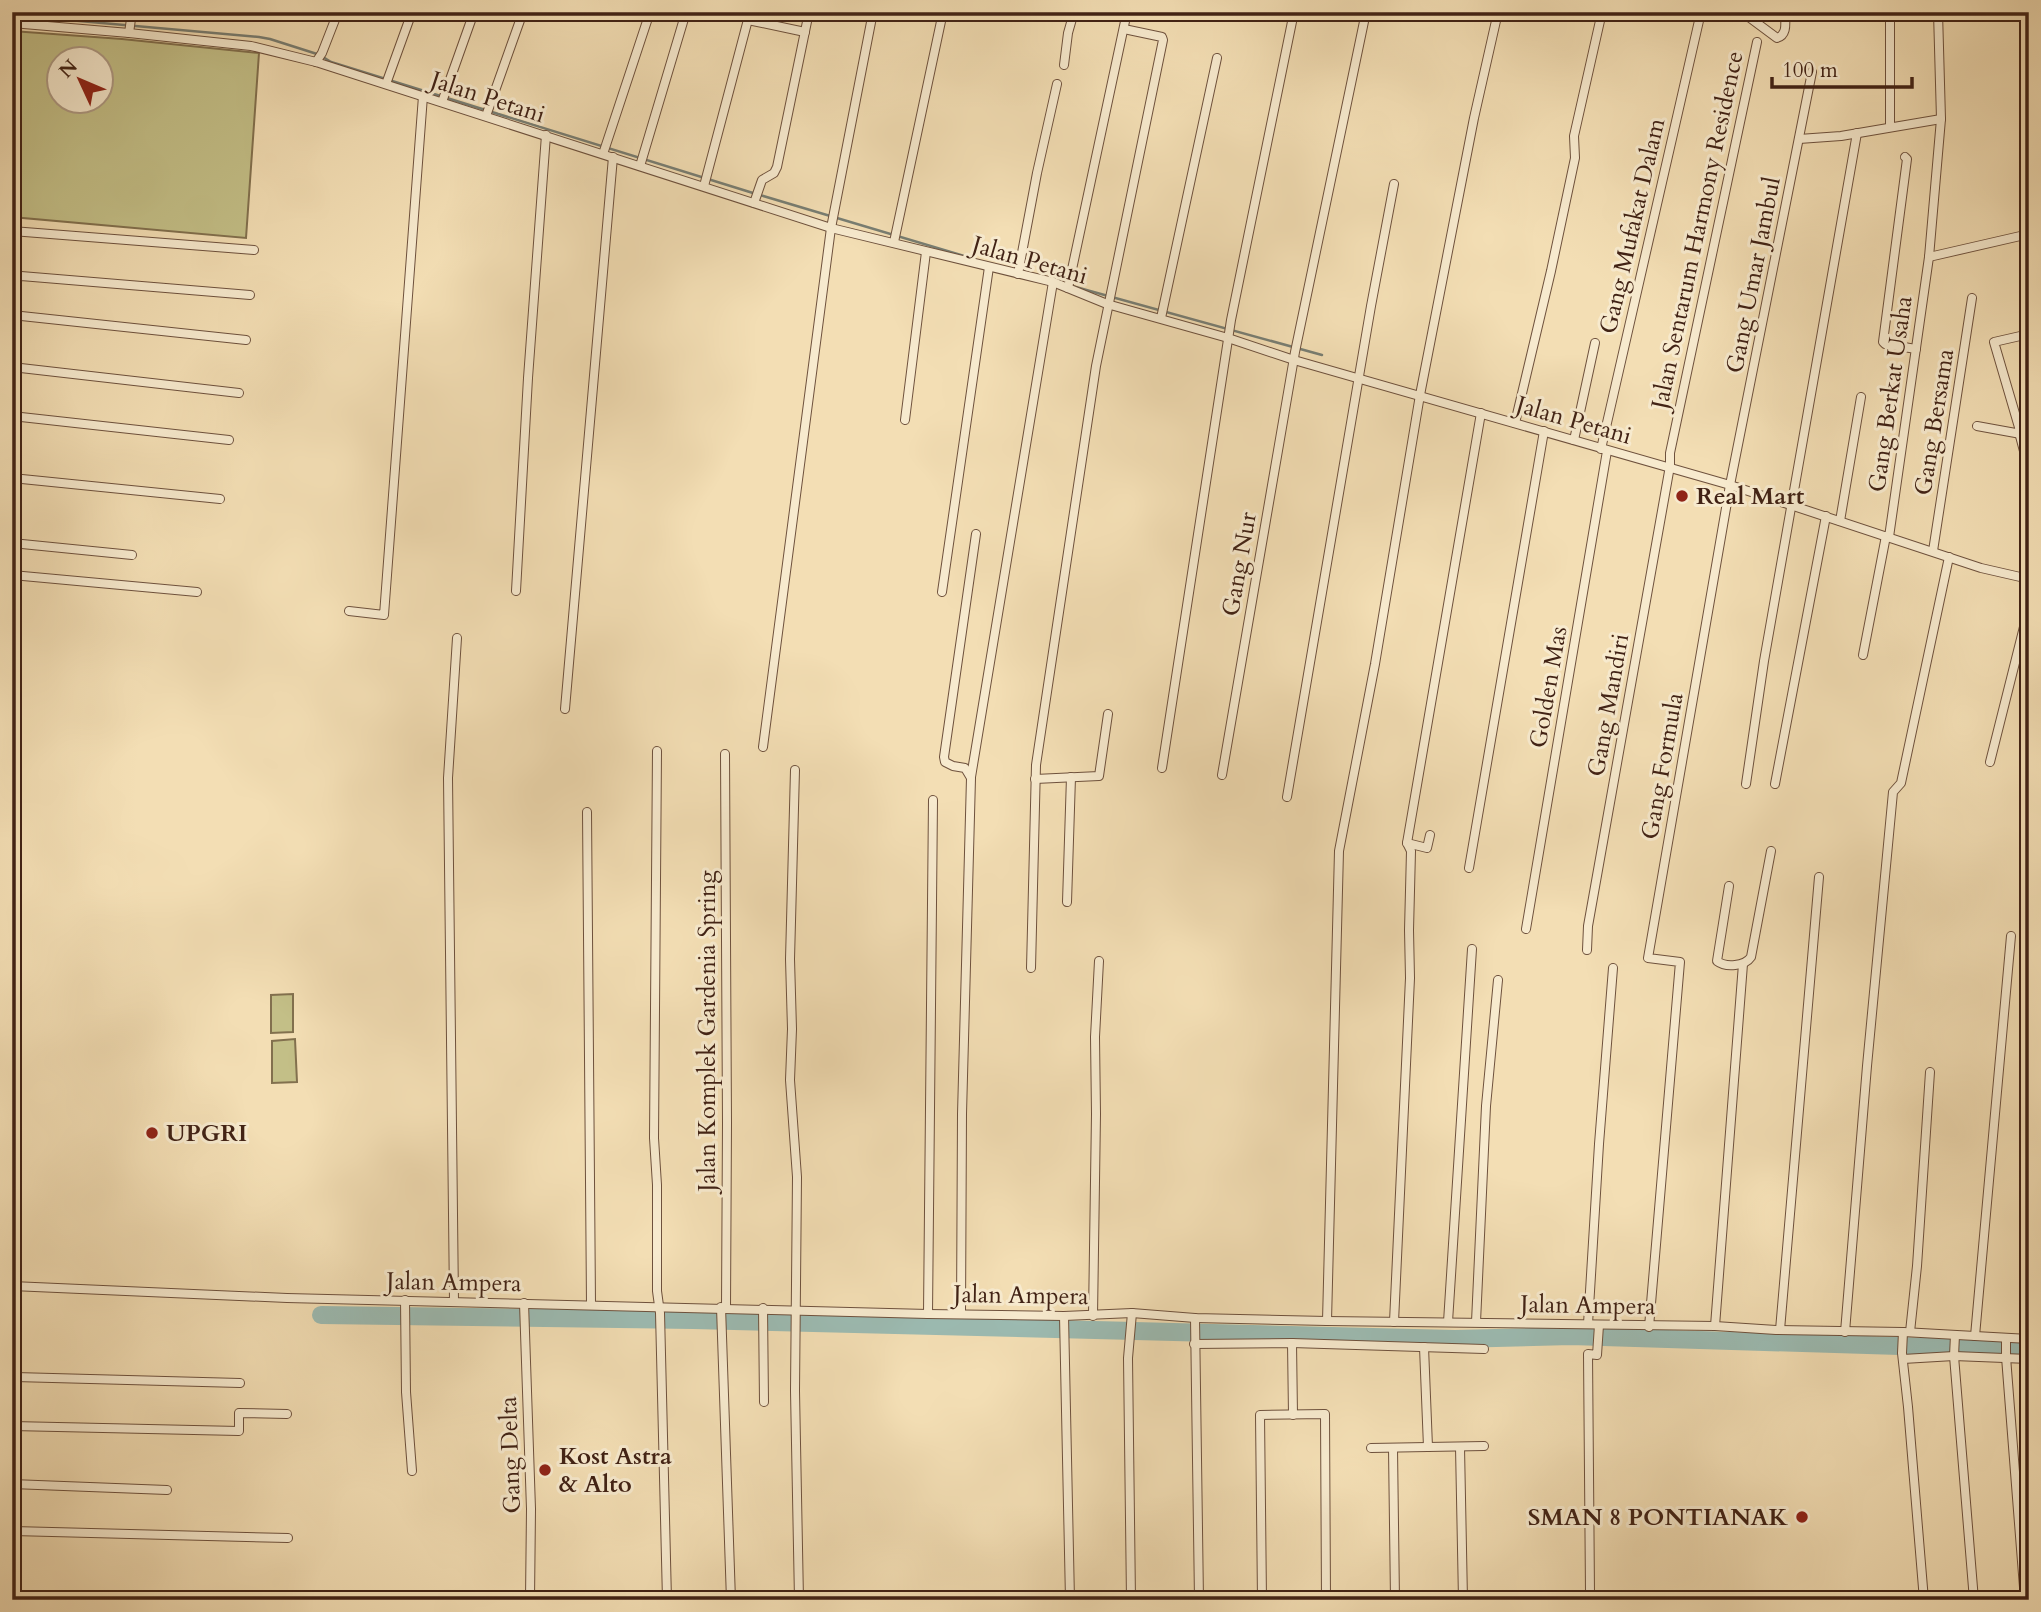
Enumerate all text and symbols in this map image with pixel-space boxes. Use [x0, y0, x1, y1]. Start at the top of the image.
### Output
north arrow [46, 46, 116, 116]
scale bar [1772, 46, 1912, 90]
street label: Jalan Sentarum Harmony Residence [1643, 48, 1752, 415]
text: N [53, 54, 84, 84]
text: 100 m [1782, 56, 1838, 85]
street label: Jalan Petani [424, 63, 550, 132]
street label: Gang Mufakat Dalam [1592, 114, 1673, 337]
street label: Gang Umar Jambul [1718, 174, 1789, 376]
street label: Jalan Petani [965, 227, 1092, 293]
street label: Gang Berkat Usaha [1860, 293, 1921, 494]
street label: Gang Bersama [1907, 346, 1962, 498]
street label: Jalan Petani [1509, 387, 1636, 453]
place label: Real Mart [1696, 480, 1805, 513]
marker: Real Mart [1674, 488, 1690, 504]
street label: Gang Nur [1214, 509, 1265, 619]
street label: Golden Mas [1522, 624, 1575, 750]
street label: Gang Mandiri [1580, 631, 1637, 779]
street label: Gang Formula [1633, 690, 1692, 842]
street label: Jalan Komplek Gardenia Spring [691, 870, 724, 1195]
place label: UPGRI [166, 1117, 247, 1150]
marker: UPGRI [144, 1125, 160, 1141]
street label: Jalan Ampera [383, 1265, 523, 1300]
street label: Jalan Ampera [950, 1278, 1090, 1313]
street label: Jalan Ampera [1517, 1288, 1657, 1323]
street label: Gang Delta [492, 1395, 529, 1514]
place label: Kost Astra & Alto [559, 1440, 672, 1501]
marker: Kost Astra & Alto [537, 1462, 553, 1478]
place label: SMAN 8 PONTIANAK [1528, 1501, 1789, 1534]
marker: SMAN 8 PONTIANAK [1794, 1509, 1810, 1525]

